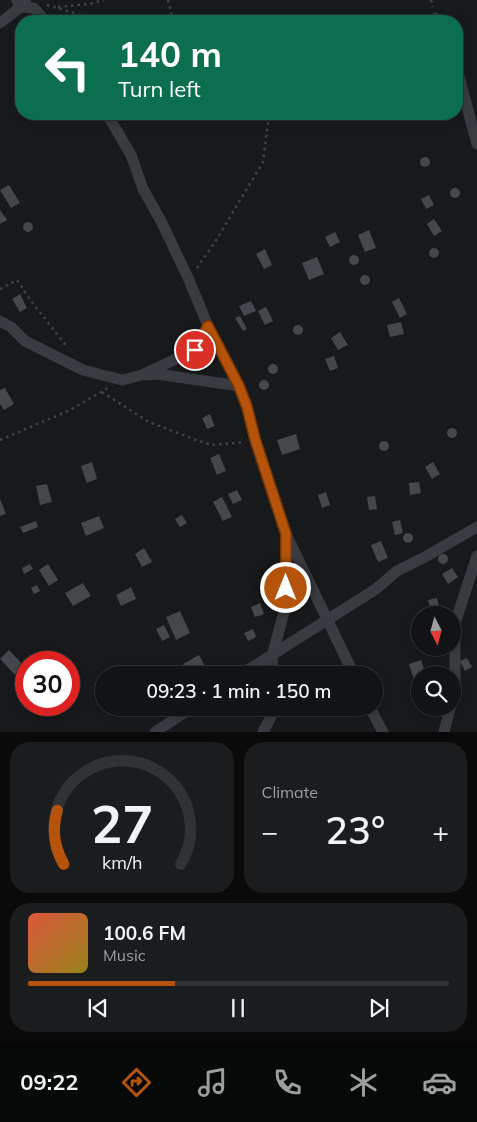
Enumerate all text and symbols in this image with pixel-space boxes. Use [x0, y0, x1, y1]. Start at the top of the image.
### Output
text: 140 m [118, 32, 222, 76]
icon: left [35, 35, 100, 100]
text: Turn left [118, 75, 201, 103]
pin [174, 329, 216, 371]
icon: arrive [181, 336, 209, 364]
position arrow [259, 561, 311, 613]
north arrow [411, 606, 461, 656]
map controls [411, 606, 461, 716]
speed limit sign: 30 [15, 651, 80, 716]
button: search [411, 666, 461, 716]
text: 09:23 · 1 min · 150 m [146, 679, 332, 703]
text: Climate [262, 782, 318, 802]
text: 27 [91, 791, 153, 856]
text: 23° [325, 806, 385, 854]
text: − [262, 814, 278, 849]
text: + [432, 814, 449, 849]
text: km/h [102, 851, 142, 873]
text: 100.6 FM [103, 921, 186, 945]
text: Music [103, 945, 146, 965]
icon: previous [84, 994, 112, 1022]
icon: pause [224, 994, 252, 1022]
icon: next [365, 994, 393, 1022]
icon: directions [119, 1065, 154, 1100]
icon: music [195, 1065, 230, 1100]
icon: phone [270, 1065, 305, 1100]
icon: climate [346, 1065, 381, 1100]
icon: car [422, 1065, 457, 1100]
text: 09:22 [20, 1068, 79, 1096]

